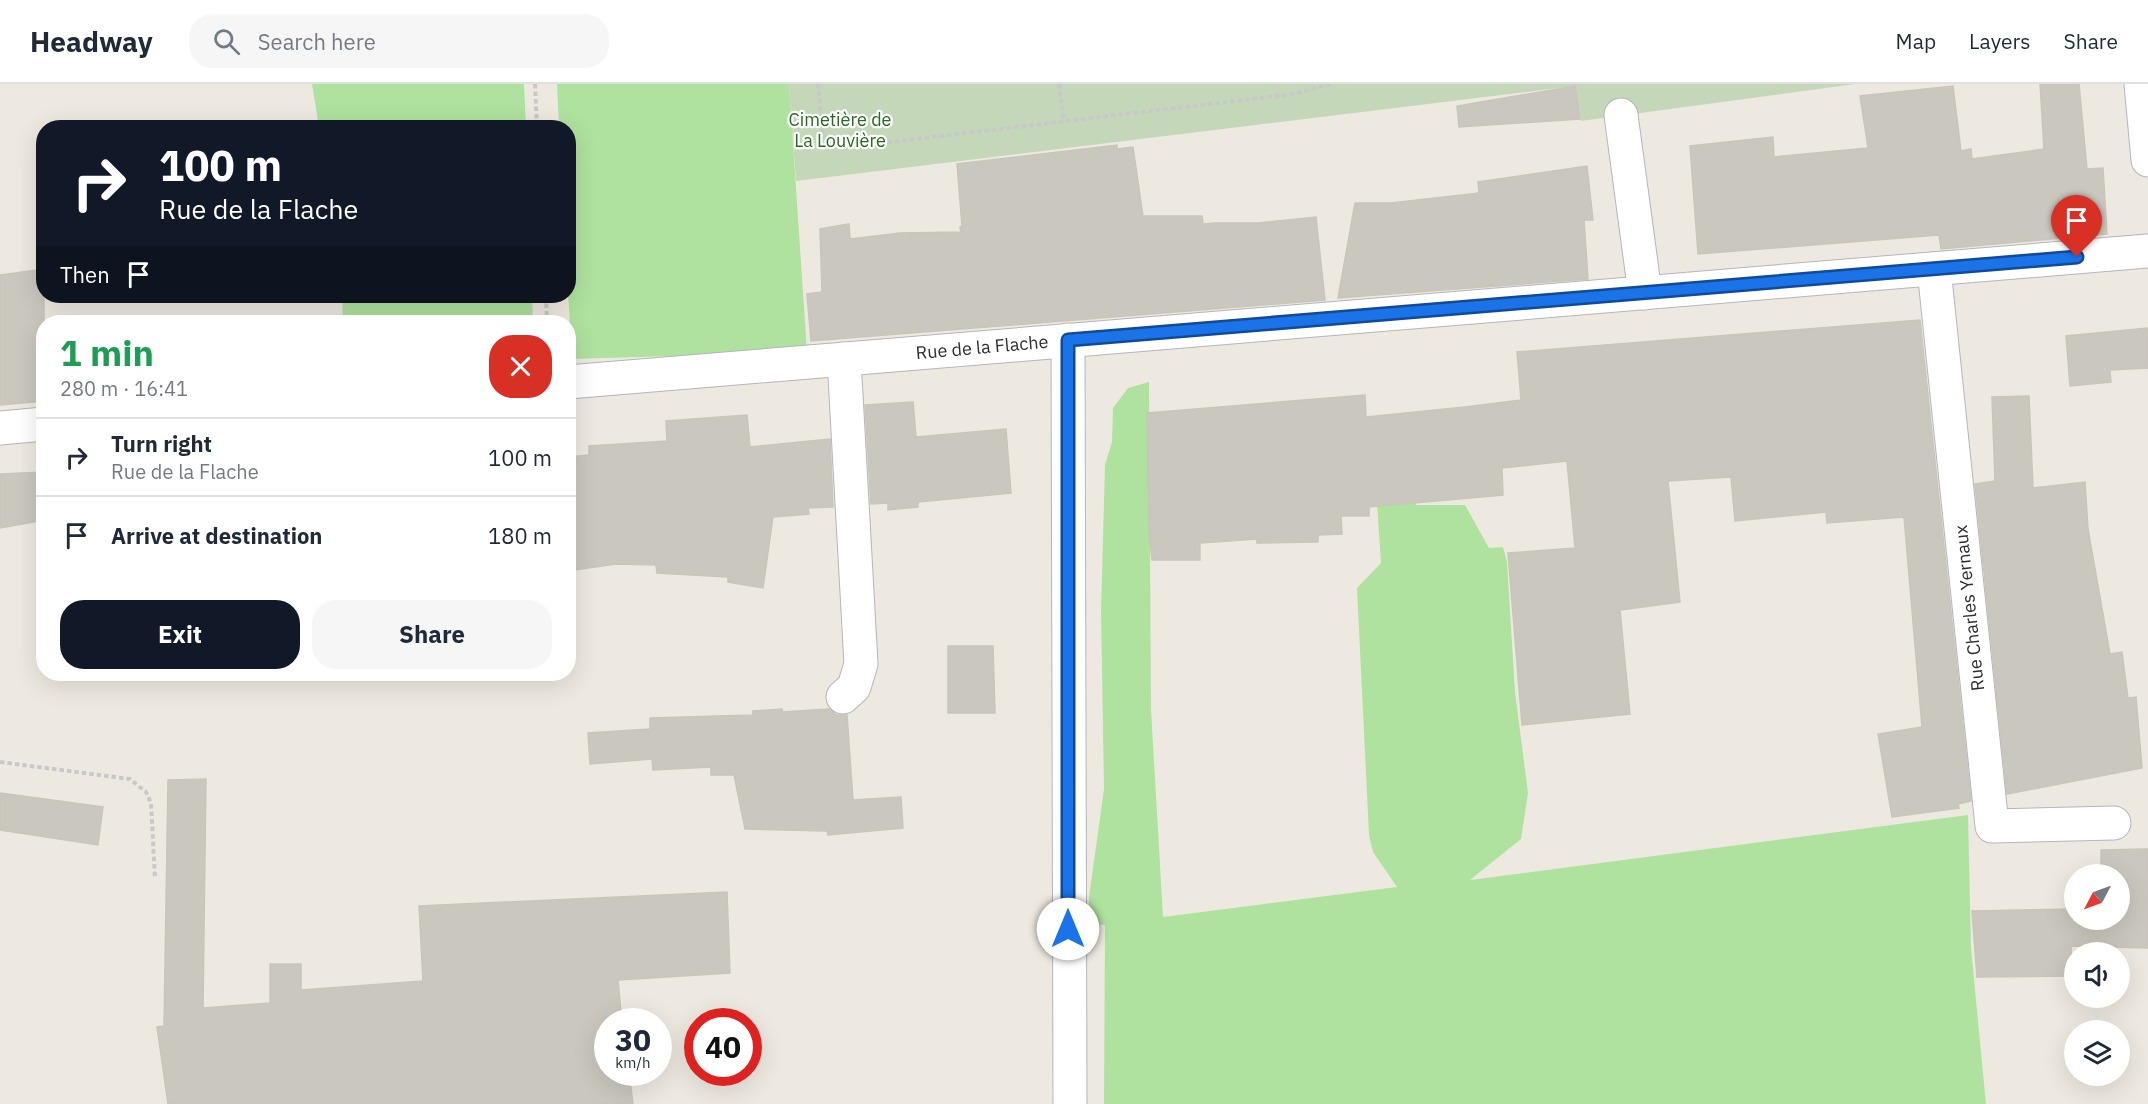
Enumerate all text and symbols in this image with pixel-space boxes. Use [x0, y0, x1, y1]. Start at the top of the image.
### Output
search box [189, 14, 609, 68]
text: Headway [30, 23, 153, 60]
icon: search [210, 25, 243, 58]
text: Search here [258, 27, 376, 56]
text: Map [1896, 27, 1936, 55]
text: Layers [1969, 27, 2031, 55]
text: Share [2064, 27, 2118, 55]
park label: Cimetière de La Louvière [789, 108, 892, 152]
text: 100 m [159, 138, 282, 193]
icon: right [60, 144, 138, 222]
text: Rue de la Flache [159, 191, 358, 226]
pin [2051, 195, 2102, 257]
icon: arrive [2060, 204, 2093, 237]
icon: arrive [122, 258, 155, 291]
text: Then [60, 260, 110, 289]
text: 1 min [60, 329, 154, 376]
street label: Rue de la Flache [915, 330, 1049, 364]
button: close [489, 335, 552, 398]
text: 280 m · 16:41 [60, 375, 188, 402]
text: Turn right [111, 429, 212, 458]
icon: right [60, 441, 93, 474]
text: 100 m [488, 443, 552, 472]
text: Rue de la Flache [111, 458, 259, 485]
icon: arrive [60, 519, 93, 552]
text: Arrive at destination [111, 521, 322, 550]
text: 180 m [488, 521, 552, 550]
street label: Rue Charles Yernaux [1949, 524, 1989, 692]
button: Exit [60, 600, 300, 669]
button: Share [312, 600, 552, 669]
north arrow [2064, 864, 2130, 930]
map controls [2064, 864, 2130, 1086]
position arrow [1036, 897, 1100, 961]
button: sound [2064, 942, 2130, 1008]
speed limit sign: 40 [684, 1008, 762, 1086]
text: 30 [615, 1020, 651, 1059]
button: layers [2064, 1020, 2130, 1086]
text: km/h [615, 1053, 651, 1072]

